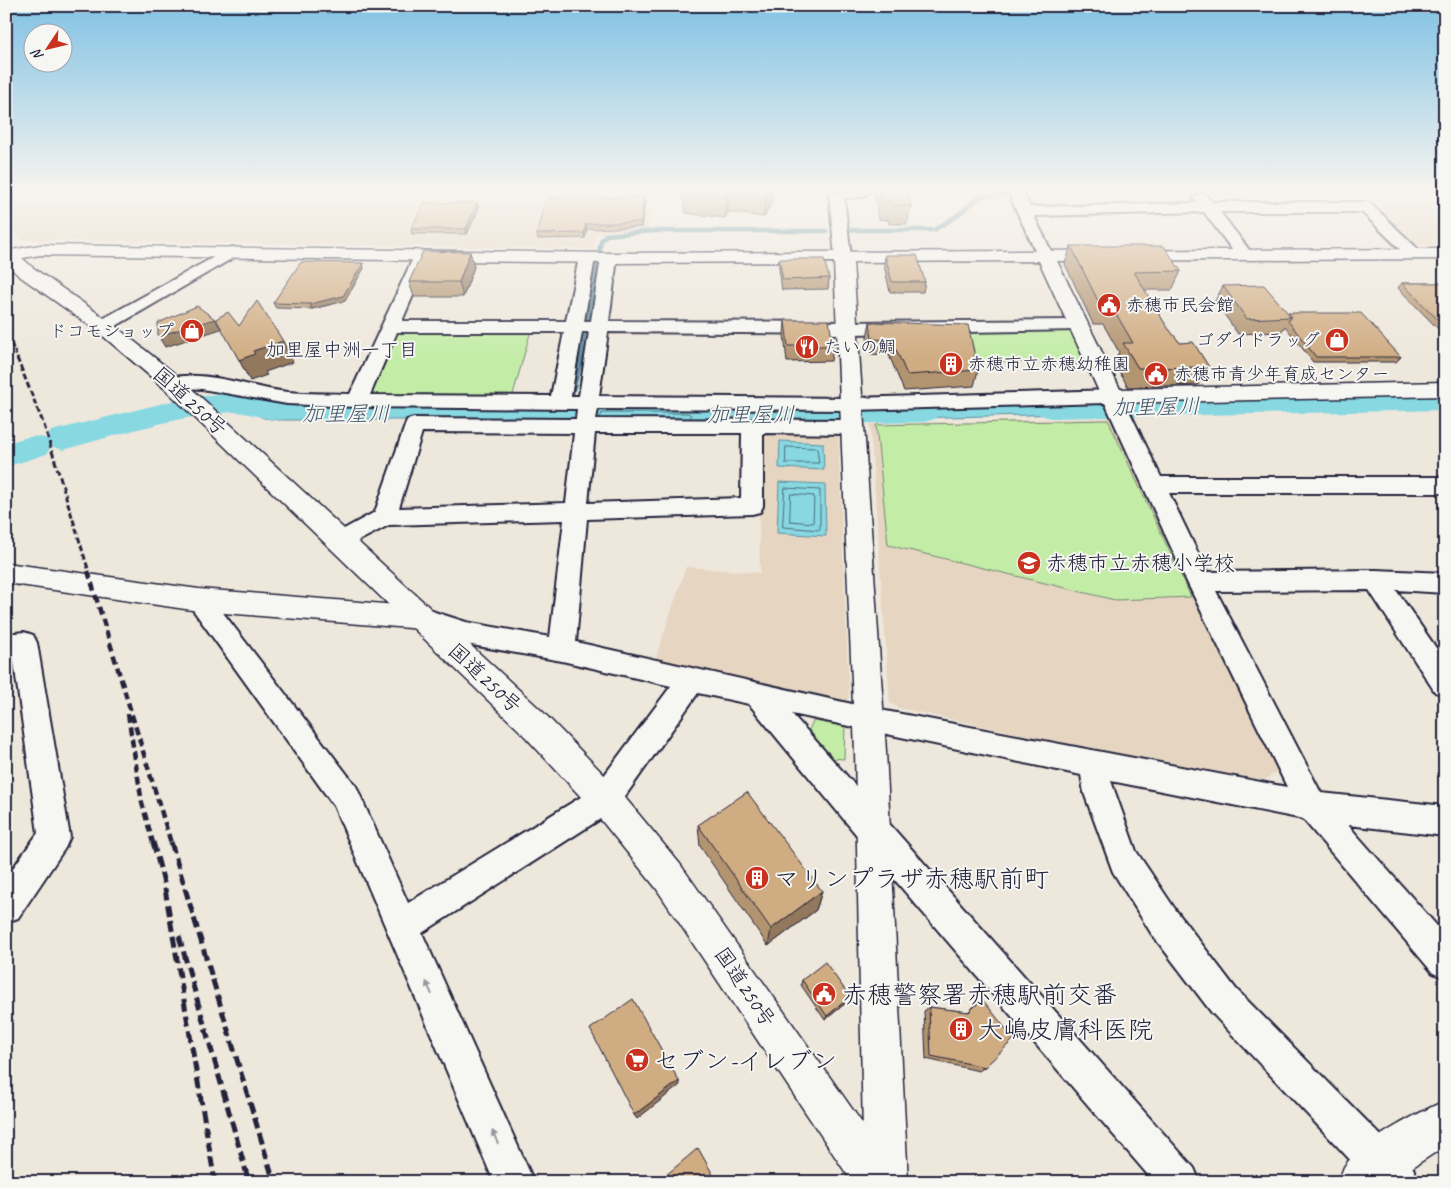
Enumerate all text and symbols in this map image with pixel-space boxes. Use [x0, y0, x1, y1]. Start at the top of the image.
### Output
north arrow [22, 22, 72, 72]
text: N [27, 45, 47, 64]
public building icon: 赤穂市民会館 [1096, 292, 1122, 318]
place label: 赤穂市民会館 [1126, 294, 1234, 316]
shop icon: ドコモショップ [179, 318, 205, 344]
place label: ドコモショップ [49, 320, 174, 342]
shop icon: ゴダイドラッグ [1324, 327, 1350, 353]
place label: ゴダイドラッグ [1196, 329, 1320, 351]
restaurant icon: たいの鯛 [794, 334, 820, 360]
place label: たいの鯛 [824, 336, 896, 358]
district label: 加里屋中洲一丁目 [266, 338, 418, 362]
building icon: 赤穂市立赤穂幼稚園 [938, 351, 964, 377]
place label: 赤穂市立赤穂幼稚園 [968, 353, 1130, 375]
street label: 国道250号 [147, 361, 233, 441]
public building icon: 赤穂市青少年育成センター [1143, 361, 1169, 387]
place label: 赤穂市青少年育成センター [1174, 363, 1389, 385]
water label: 加里屋川 [1112, 392, 1200, 422]
water label: 加里屋川 [302, 400, 390, 428]
water label: 加里屋川 [707, 401, 795, 429]
school or university icon: 赤穂市立赤穂小学校 [1016, 550, 1042, 576]
place label: 赤穂市立赤穂小学校 [1046, 550, 1235, 576]
street label: 国道250号 [443, 637, 527, 719]
place label: マリンプラザ赤穂駅前町 [774, 863, 1049, 895]
building icon: マリンプラザ赤穂駅前町 [744, 865, 770, 891]
street label: 国道250号 [709, 942, 781, 1032]
place label: 赤穂警察署赤穂駅前交番 [842, 979, 1117, 1011]
one-way arrow [425, 981, 433, 995]
public building icon: 赤穂警察署赤穂駅前交番 [811, 981, 837, 1007]
place label: 大嶋皮膚科医院 [978, 1014, 1153, 1046]
building icon: 大嶋皮膚科医院 [948, 1016, 974, 1042]
place label: セブン-イレブン [654, 1045, 837, 1077]
supermarket icon: セブン-イレブン [624, 1047, 650, 1073]
one-way arrow [490, 1130, 498, 1144]

